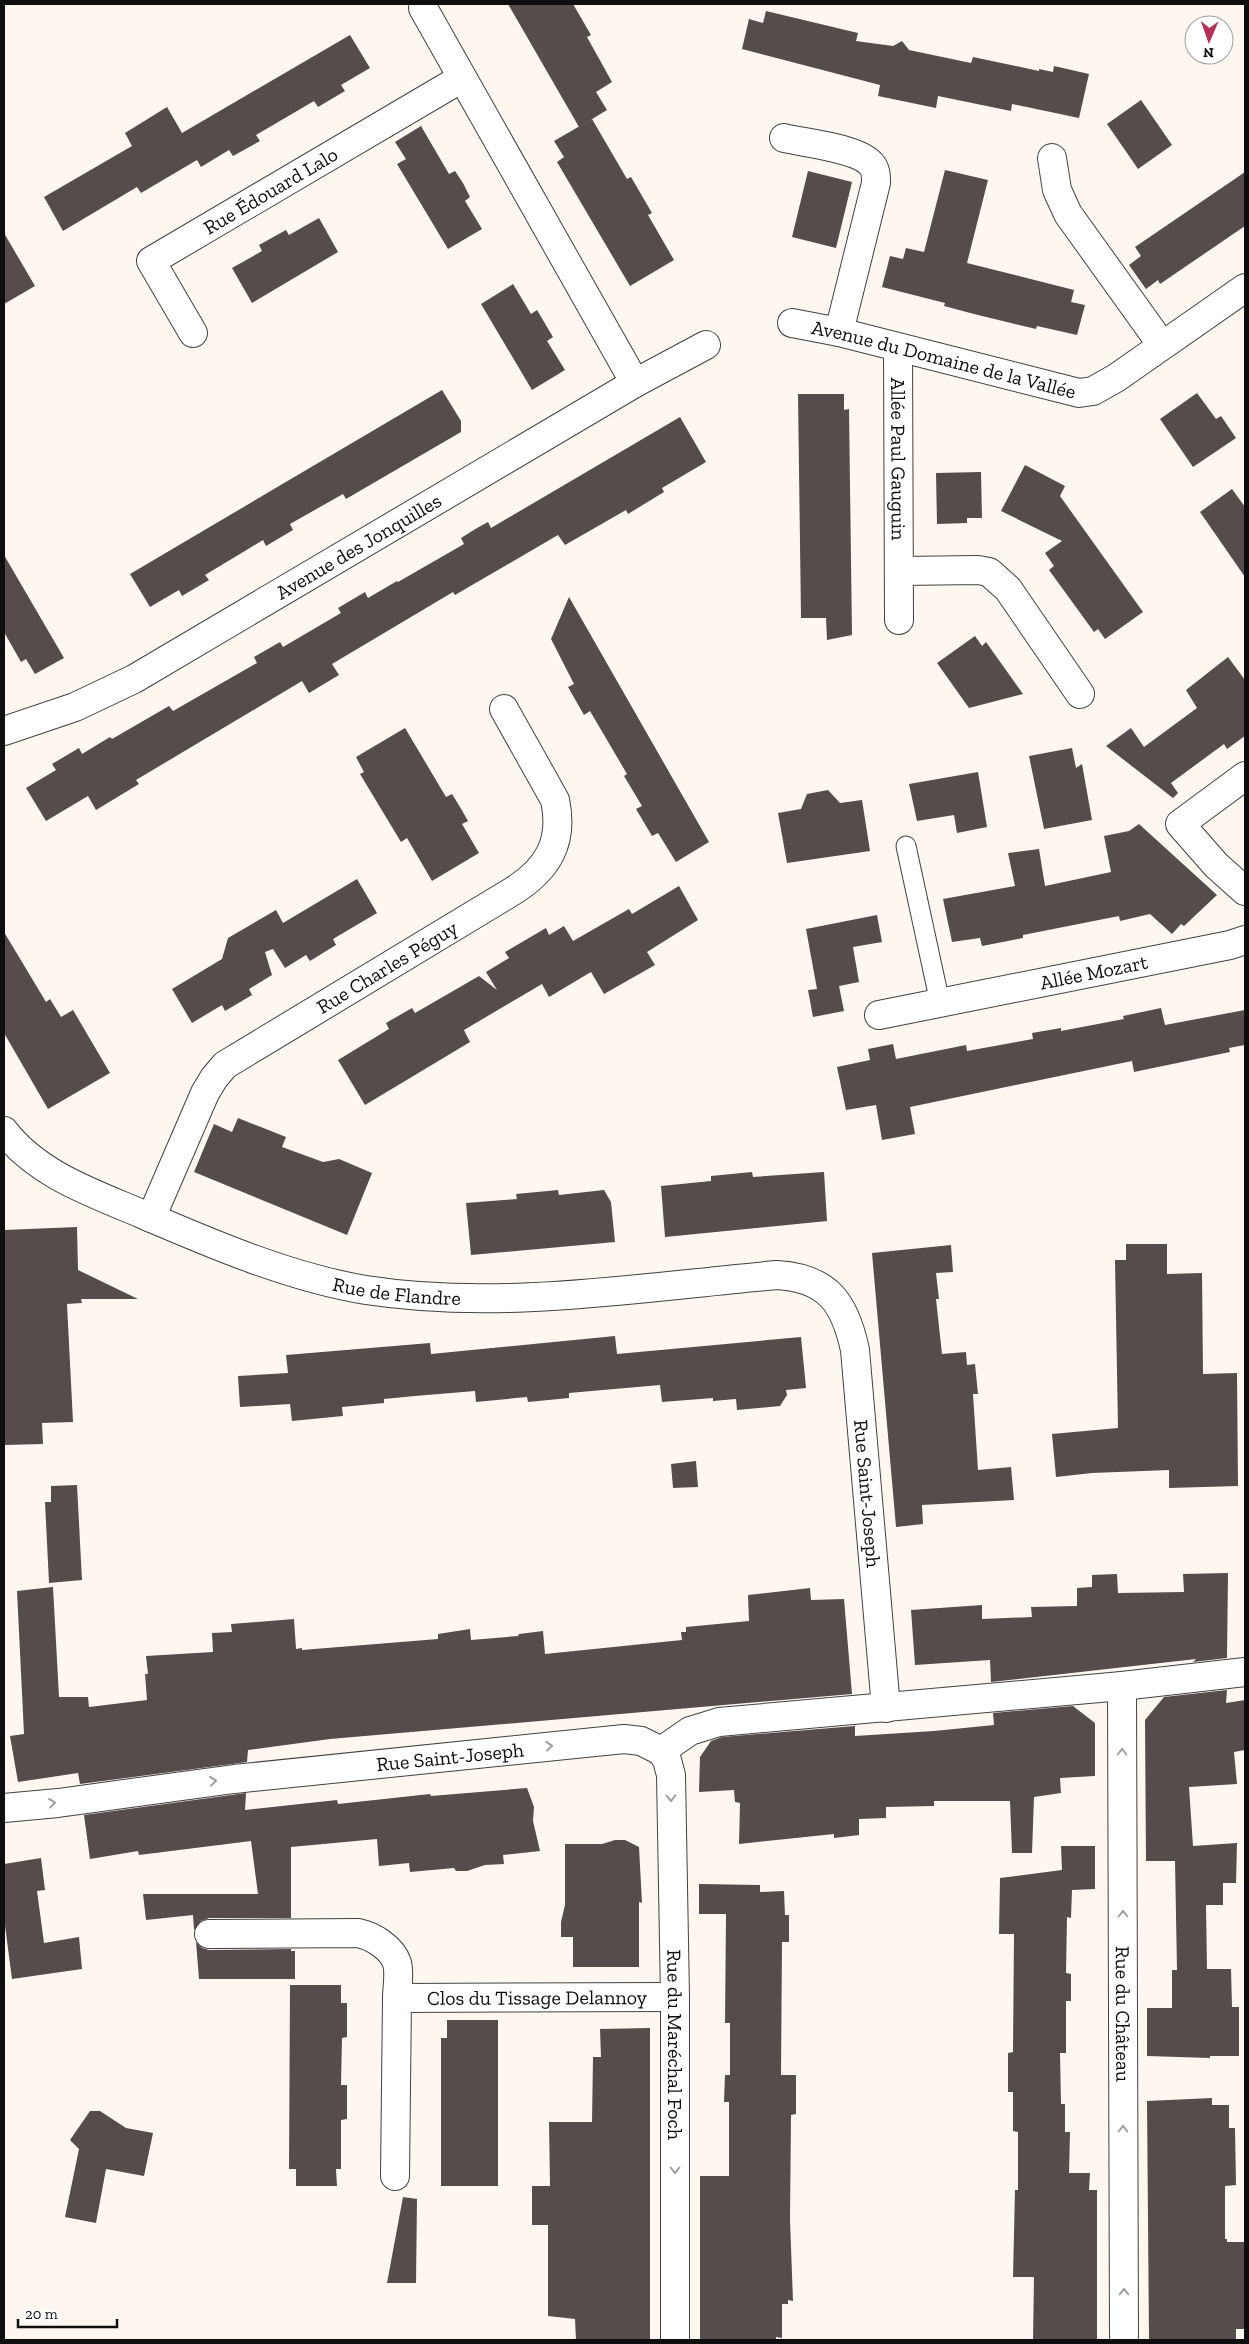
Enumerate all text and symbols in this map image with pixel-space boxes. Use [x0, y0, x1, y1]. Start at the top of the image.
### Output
north arrow [1184, 15, 1234, 65]
text: N [1203, 44, 1214, 61]
street label: Rue Édouard Lalo [199, 142, 342, 239]
street label: Avenue du Domaine de la Vallée [810, 315, 1078, 404]
street label: Allée Paul Gauguin [886, 377, 911, 541]
street label: Avenue des Jonquilles [271, 488, 446, 605]
street label: Rue Charles Péguy [312, 915, 462, 1019]
street label: Allée Mozart [1038, 950, 1150, 995]
street label: Rue de Flandre [330, 1272, 461, 1310]
street label: Rue Saint-Joseph [849, 1419, 886, 1569]
street label: Rue Saint-Joseph [375, 1737, 526, 1776]
one-way arrow [545, 1741, 553, 1752]
one-way arrow [1117, 1747, 1127, 1755]
one-way arrow [210, 1776, 218, 1787]
one-way arrow [666, 1794, 677, 1802]
one-way arrow [49, 1798, 57, 1809]
one-way arrow [1118, 1910, 1128, 1918]
street label: Rue du Château [1111, 1946, 1135, 2082]
street label: Rue du Maréchal Foch [662, 1949, 687, 2141]
street label: Clos du Tissage Delannoy [427, 1985, 648, 2010]
one-way arrow [1118, 2125, 1128, 2132]
one-way arrow [670, 2166, 680, 2174]
one-way arrow [1119, 2287, 1129, 2295]
scale bar [18, 2296, 116, 2328]
text: 20 m [25, 2305, 58, 2323]

